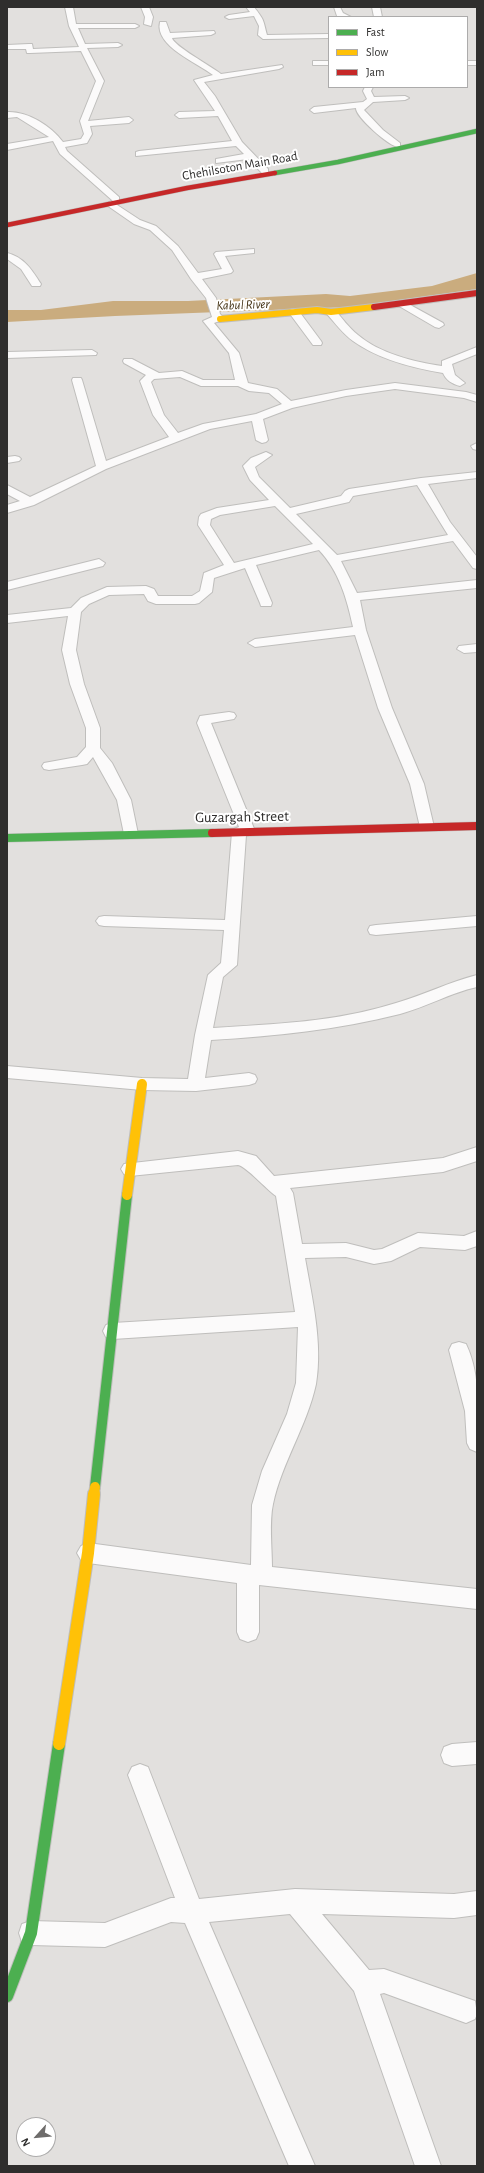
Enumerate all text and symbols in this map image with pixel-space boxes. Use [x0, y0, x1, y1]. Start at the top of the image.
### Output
legend [328, 16, 468, 88]
text: Fast [366, 26, 385, 38]
text: Slow [366, 46, 388, 58]
text: Jam [366, 66, 385, 78]
street label: Chehilsoton Main Road [181, 148, 299, 184]
water label: Kabul River [216, 296, 270, 314]
street label: Guzargah Street [195, 807, 289, 827]
north arrow [16, 2117, 56, 2157]
text: N [19, 2136, 32, 2148]

